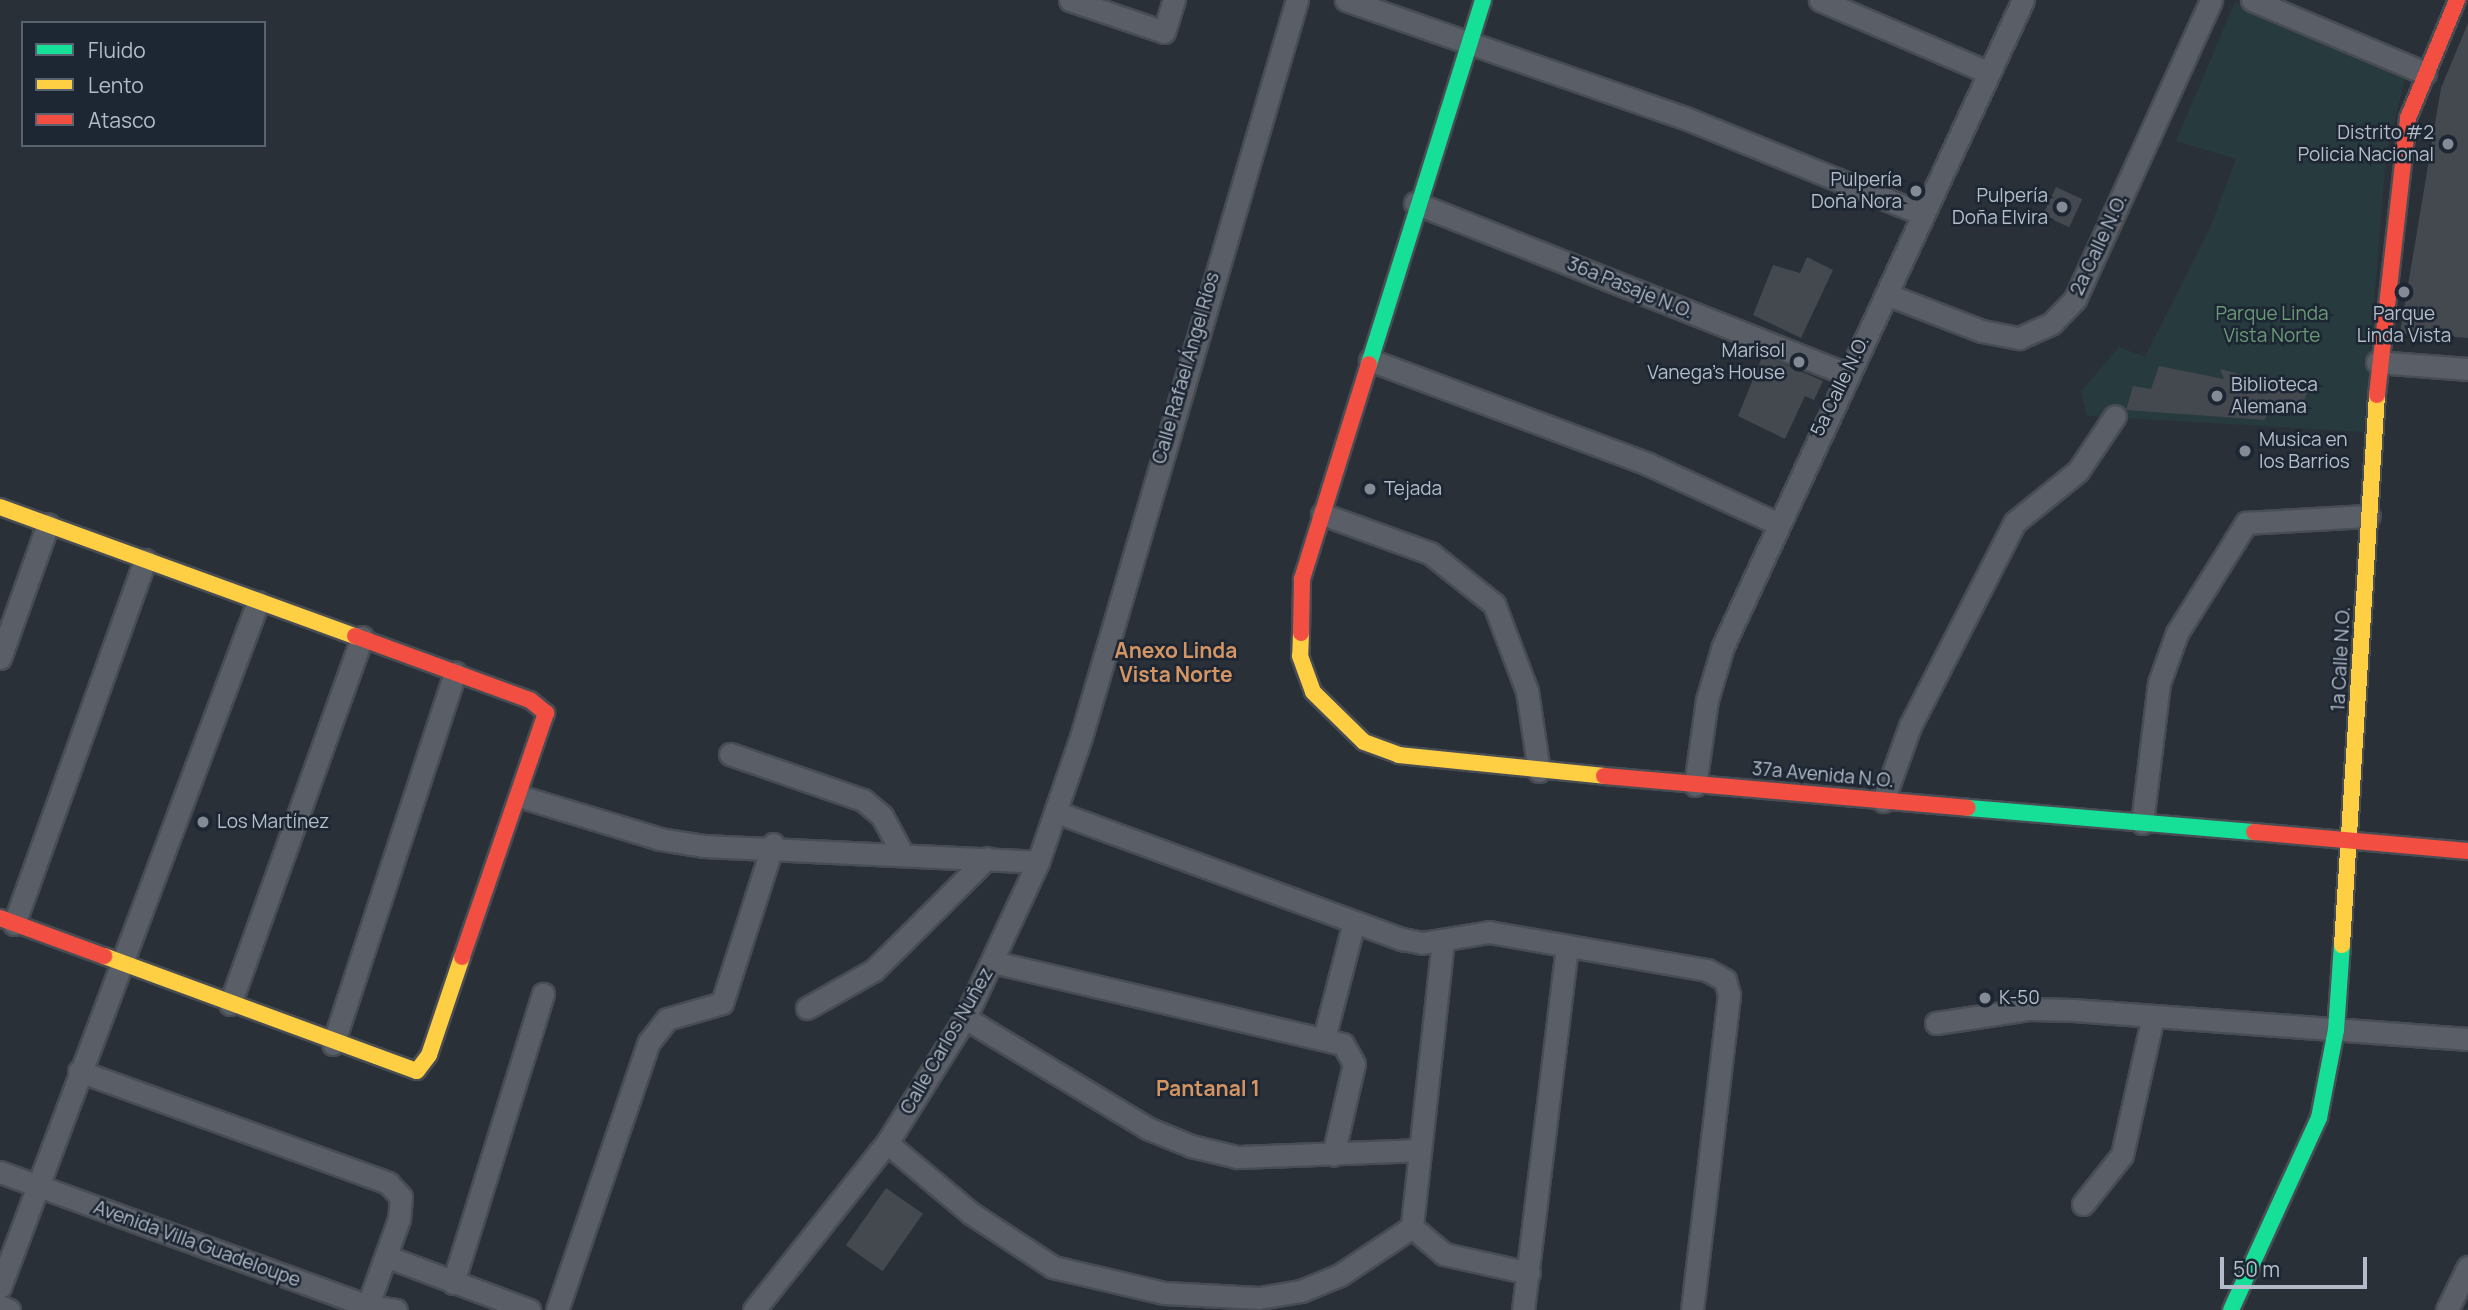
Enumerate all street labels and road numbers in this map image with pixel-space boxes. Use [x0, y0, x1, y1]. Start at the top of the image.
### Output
street label: 2a Calle N.O. [2066, 191, 2132, 299]
street label: 36a Pasaje N.O. [1564, 252, 1696, 324]
street label: Calle Rafael Ángel Ríos [1148, 270, 1224, 466]
street label: 5a Calle N.O. [1806, 332, 1874, 440]
street label: 1a Calle N.O. [2327, 606, 2355, 712]
street label: 37a Avenida N.O. [1751, 757, 1895, 793]
street label: Calle Carlos Nuñez [896, 964, 998, 1118]
street label: Avenida Villa Guadeloupe [91, 1196, 303, 1292]

